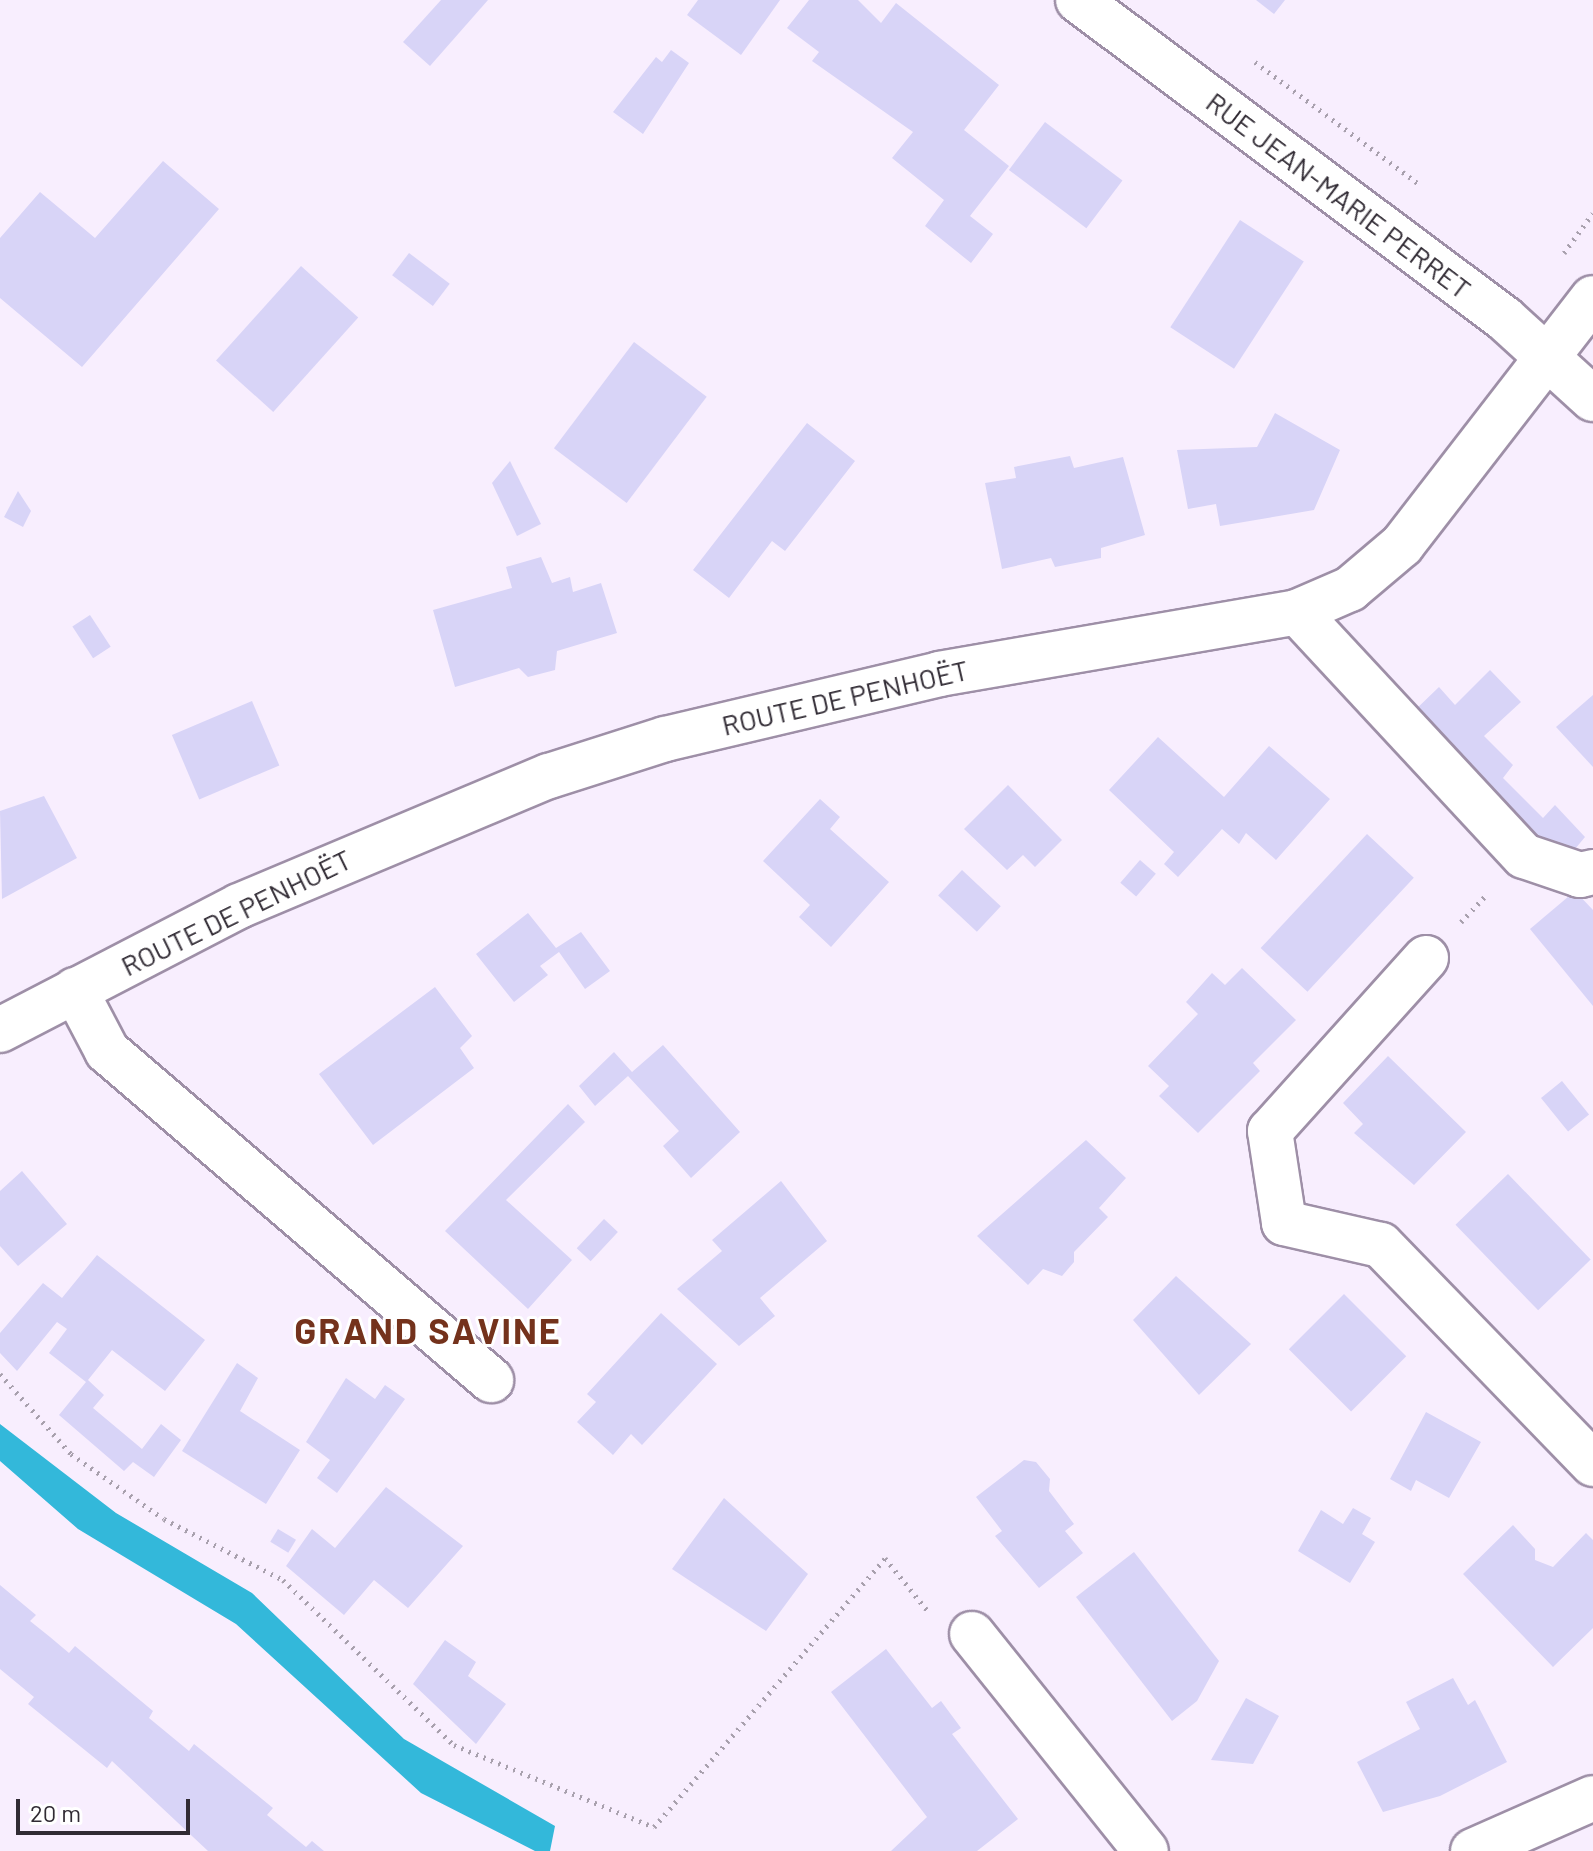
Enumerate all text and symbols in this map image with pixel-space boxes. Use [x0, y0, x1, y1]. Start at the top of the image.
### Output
street label: RUE JEAN-MARIE PERRET [1200, 85, 1478, 305]
street label: ROUTE DE PENHOËT [718, 652, 972, 742]
street label: ROUTE DE PENHOËT [115, 842, 357, 982]
district label: GRAND SAVINE [294, 1308, 562, 1352]
scale bar [20, 1783, 194, 1833]
text: 20 m [30, 1798, 81, 1827]

